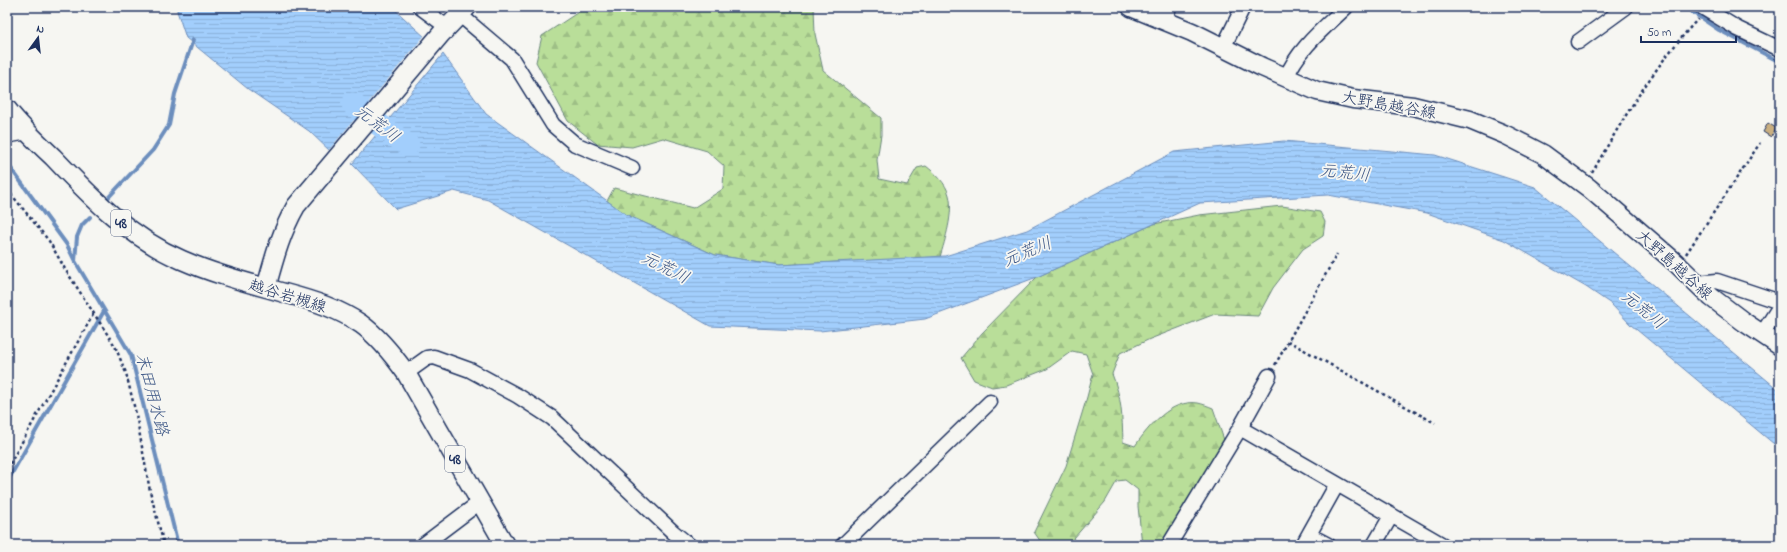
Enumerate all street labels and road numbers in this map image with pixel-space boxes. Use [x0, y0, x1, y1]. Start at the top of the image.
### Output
street label: 大野島越谷線 [1339, 86, 1438, 126]
road number: 48 [111, 210, 131, 236]
street label: 大野島越谷線 [1630, 224, 1717, 307]
street label: 越谷岩槻線 [246, 274, 329, 320]
road number: 48 [445, 446, 465, 472]

